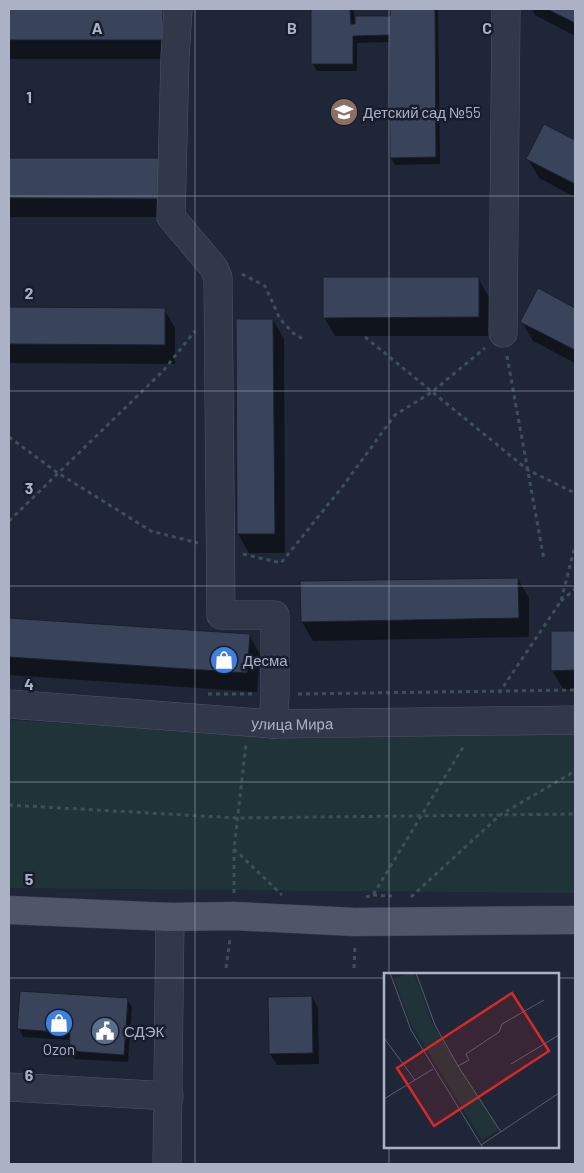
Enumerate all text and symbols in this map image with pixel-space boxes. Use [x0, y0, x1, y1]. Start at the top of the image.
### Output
text: A [92, 18, 103, 37]
text: B [287, 18, 297, 37]
text: C [482, 18, 492, 37]
text: 1 [26, 87, 32, 106]
school or university icon: Детский сад №55 [329, 97, 359, 127]
place label: Детский сад №55 [363, 103, 481, 121]
text: 2 [25, 283, 34, 302]
text: 3 [25, 478, 33, 497]
shop icon: Десма [209, 645, 239, 675]
place label: Десма [243, 651, 288, 669]
text: 4 [24, 674, 34, 693]
street label: улица Мира [251, 713, 334, 733]
text: 5 [25, 869, 34, 888]
inset map [384, 973, 559, 1148]
shop icon: Ozon [44, 1008, 74, 1038]
public building icon: СДЭК [90, 1016, 120, 1046]
place label: СДЭК [124, 1022, 164, 1040]
place label: Ozon [43, 1040, 75, 1058]
text: 6 [25, 1065, 34, 1084]

